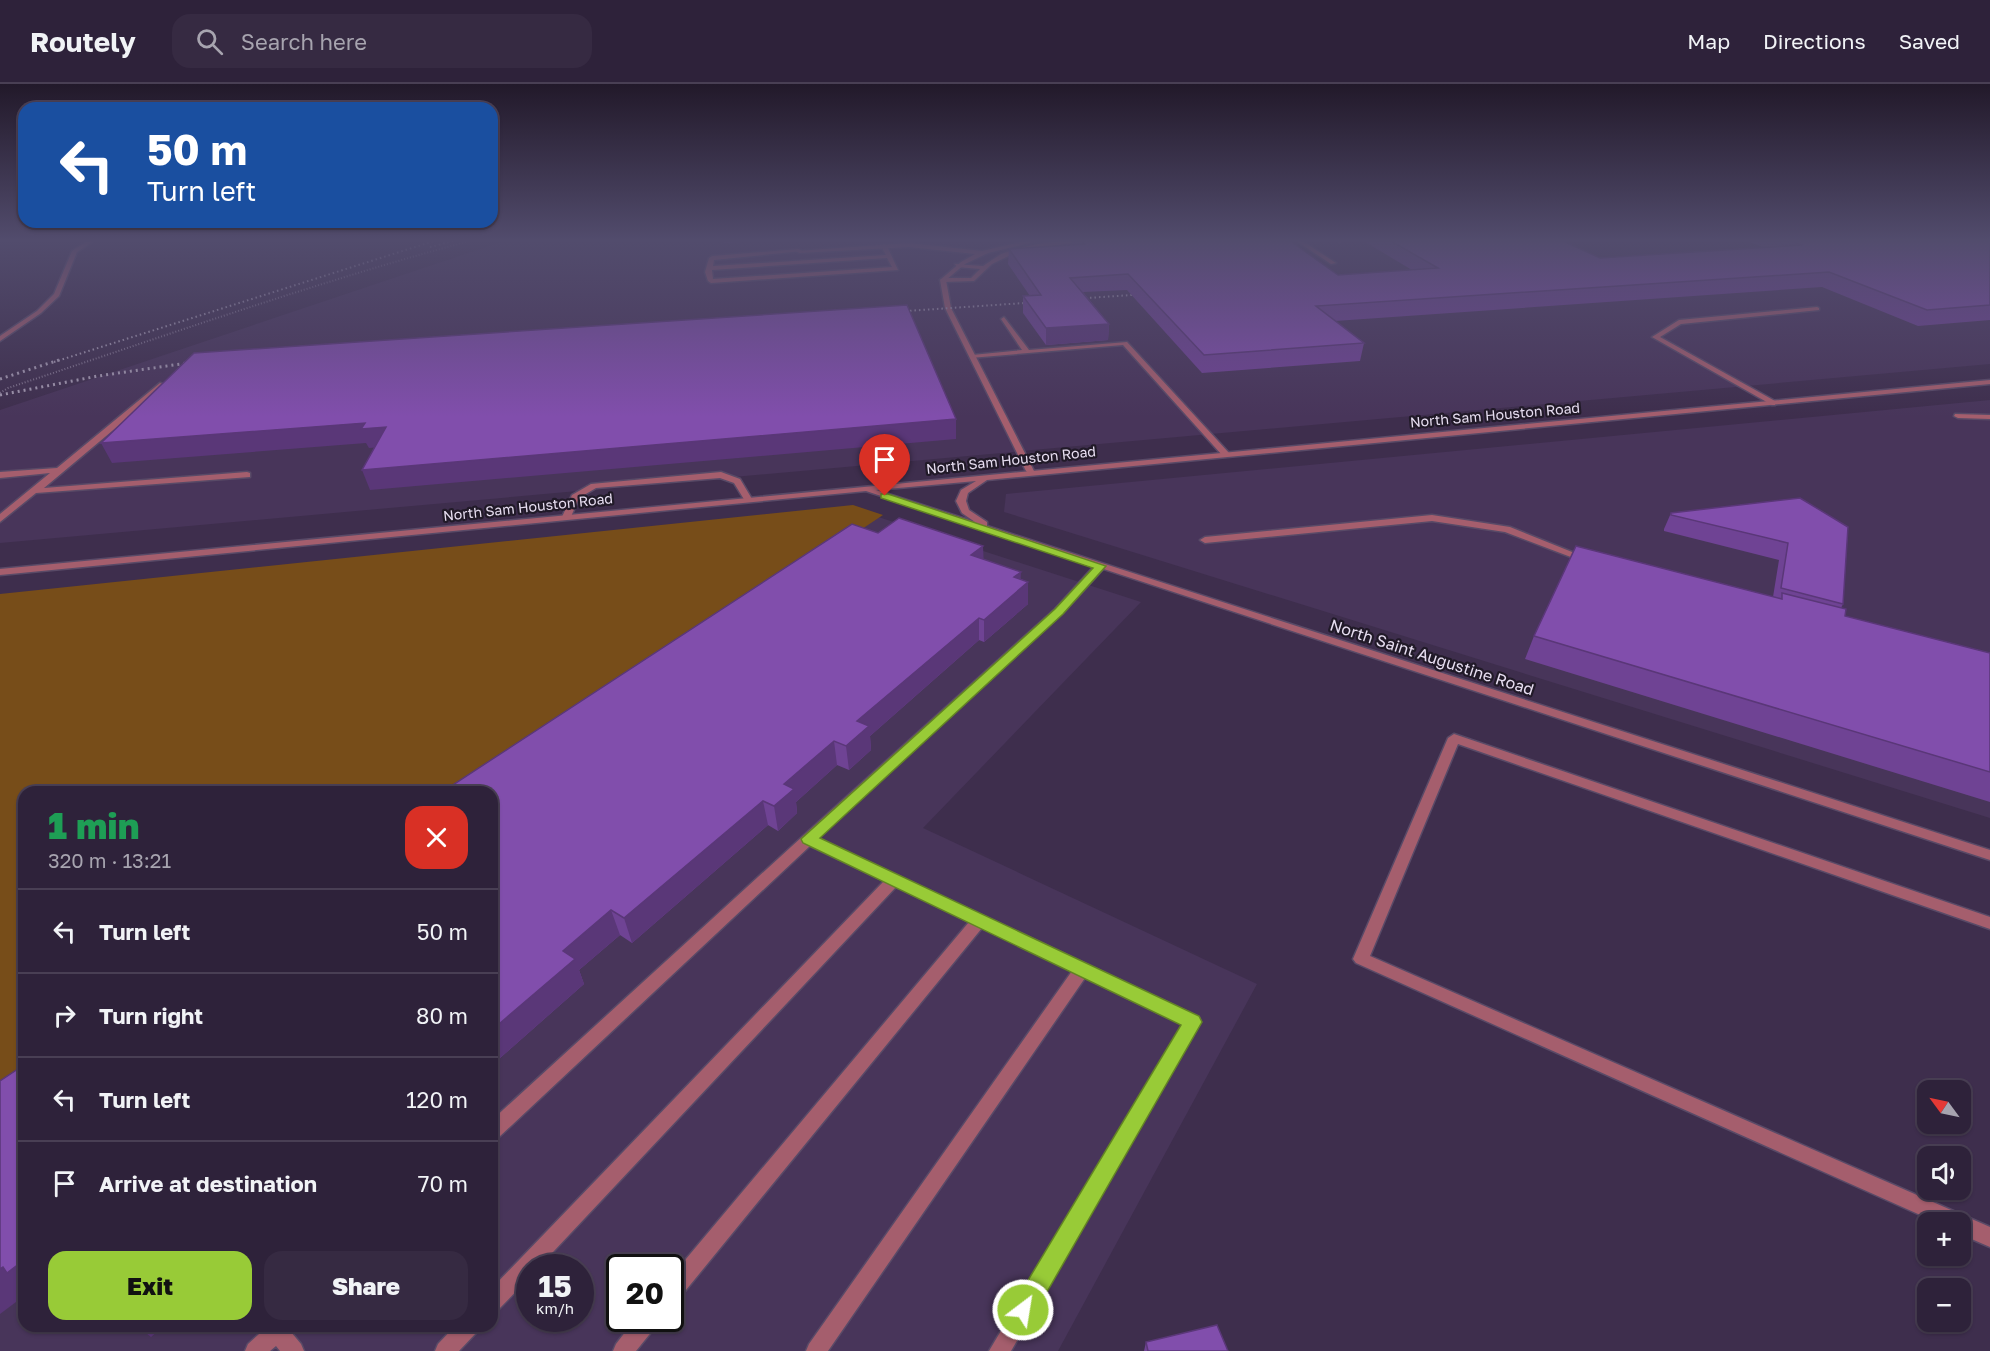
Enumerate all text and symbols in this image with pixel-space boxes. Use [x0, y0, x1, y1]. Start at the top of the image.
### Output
search box [172, 14, 592, 68]
text: Routely [30, 25, 136, 58]
icon: search [193, 25, 226, 58]
text: Search here [241, 28, 367, 55]
text: Map [1687, 28, 1730, 54]
text: Directions [1763, 28, 1866, 54]
text: Saved [1899, 28, 1960, 54]
text: 50 m [147, 124, 247, 174]
icon: left [48, 126, 126, 204]
text: Turn left [147, 175, 256, 207]
street label: North Sam Houston Road [1409, 399, 1581, 430]
pin [859, 434, 910, 496]
street label: North Sam Houston Road [925, 442, 1097, 477]
icon: arrive [868, 443, 901, 476]
street label: North Sam Houston Road [442, 489, 614, 524]
street label: North Saint Augustine Road [1327, 615, 1537, 699]
text: 1 min [48, 804, 139, 847]
button: close [405, 806, 468, 869]
text: 320 m · 13:21 [48, 848, 171, 872]
icon: left [48, 915, 81, 948]
text: Turn left [99, 918, 190, 945]
text: 50 m [417, 918, 468, 945]
icon: right [48, 999, 81, 1032]
text: Turn right [99, 1002, 203, 1029]
text: 80 m [416, 1002, 468, 1029]
north arrow [1917, 1080, 1971, 1134]
map controls [1917, 1080, 1971, 1332]
icon: left [48, 1083, 81, 1116]
text: Turn left [99, 1086, 190, 1113]
text: 120 m [406, 1086, 468, 1113]
button: sound [1917, 1146, 1971, 1200]
icon: arrive [48, 1167, 81, 1200]
text: Arrive at destination [99, 1170, 317, 1197]
text: 70 m [418, 1170, 468, 1197]
button: + [1917, 1212, 1971, 1266]
button: Exit [48, 1251, 252, 1320]
button: Share [264, 1251, 468, 1320]
speed limit sign: 20 [606, 1254, 684, 1332]
text: 15 [538, 1268, 572, 1304]
position arrow [991, 1278, 1055, 1342]
button: − [1917, 1278, 1971, 1332]
text: km/h [536, 1299, 574, 1317]

